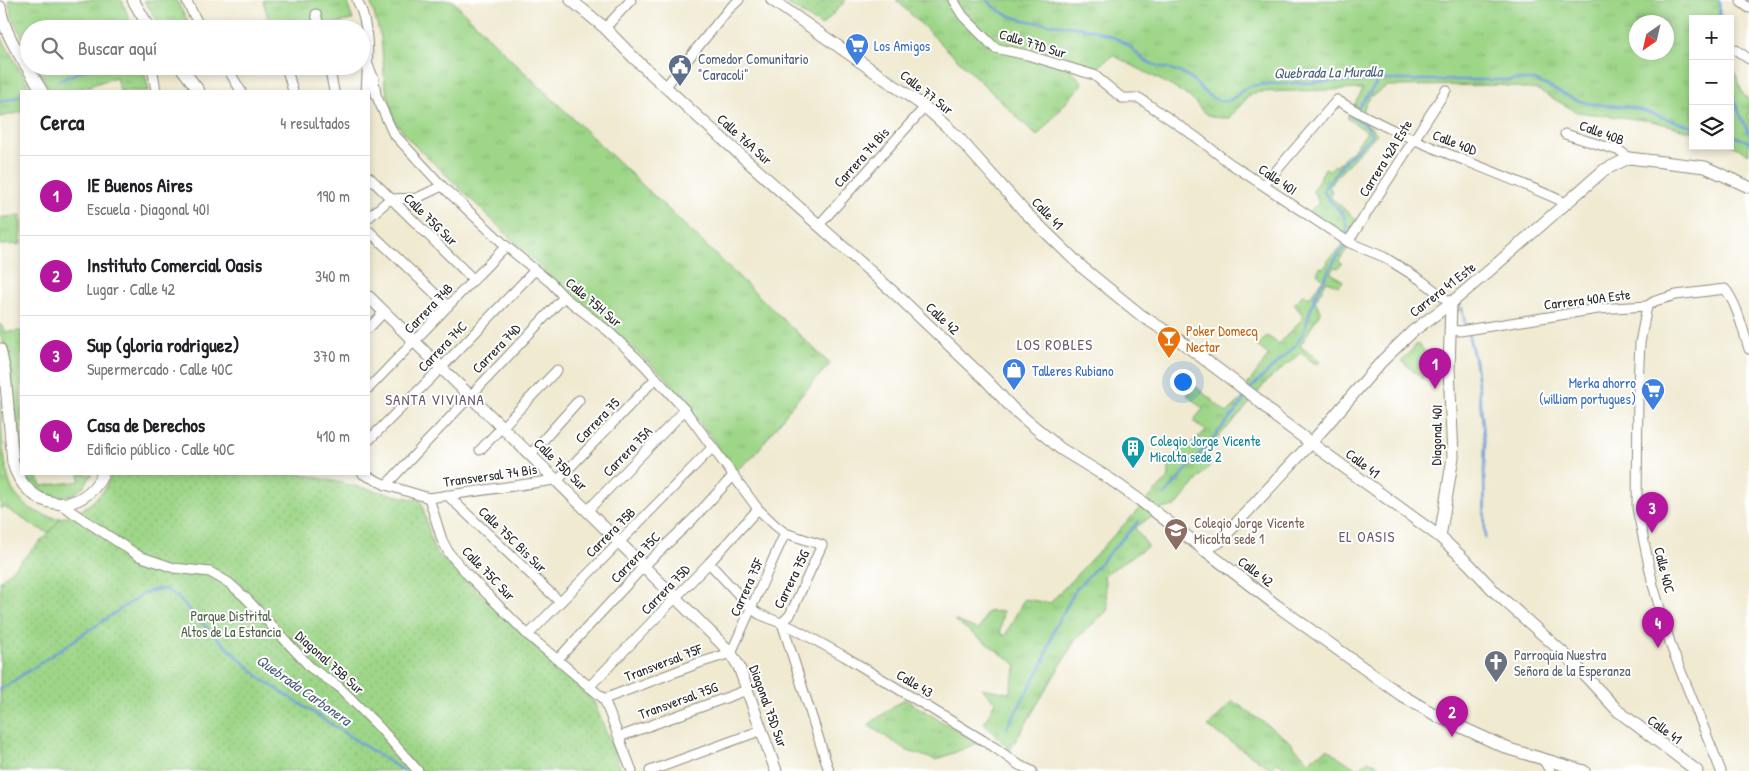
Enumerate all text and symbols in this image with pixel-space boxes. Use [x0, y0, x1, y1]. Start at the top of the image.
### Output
north arrow [1629, 15, 1674, 60]
map controls [1689, 15, 1734, 150]
button: + [1689, 15, 1734, 60]
search box [20, 20, 370, 75]
street label: Calle 77D Sur [997, 24, 1069, 62]
supermarket icon: Los Amigos [844, 32, 870, 66]
icon: search [38, 34, 66, 62]
text: Buscar aquí [78, 35, 157, 61]
place label: Los Amigos [874, 36, 930, 56]
place label: Comedor Comunitario "Caracoli" [698, 49, 809, 84]
public building icon: Comedor Comunitario "Caracoli" [667, 53, 693, 87]
button: − [1689, 60, 1734, 105]
water label: Quebrada La Muralla [1273, 61, 1385, 83]
street label: Calle 77 Sur [897, 65, 958, 119]
button: layers [1689, 105, 1734, 150]
text: Cerca [40, 108, 84, 137]
street label: Calle 76A Sur [713, 109, 777, 169]
text: 4 resultados [280, 112, 350, 134]
street label: Calle 40B [1577, 115, 1627, 149]
street label: Carrera 42A Este [1354, 116, 1416, 200]
street label: Carrera 74 Bis [829, 123, 893, 191]
street label: Calle 40D [1430, 125, 1480, 159]
street label: Calle 40I [1255, 159, 1301, 199]
text: IE Buenos Aires [87, 172, 193, 198]
text: 1 [53, 185, 59, 207]
text: 190 m [317, 185, 350, 207]
street label: Calle 75G Sur [400, 188, 463, 250]
street label: Calle 41 [1028, 193, 1068, 233]
text: Escuela · Diagonal 40I [87, 198, 210, 220]
text: Instituto Comercial Oasis [87, 252, 262, 278]
street label: Carrera 41 Este [1405, 257, 1479, 321]
text: 2 [52, 265, 60, 287]
text: 340 m [315, 265, 350, 287]
street label: Calle 75H Sur [562, 273, 627, 332]
text: Lugar · Calle 42 [87, 278, 175, 300]
street label: Carrera 74B [399, 279, 457, 337]
street label: Carrera 40A Este [1543, 284, 1632, 314]
street label: Calle 42 [922, 297, 964, 339]
street label: Carrera 74C [413, 316, 471, 375]
street label: Carrera 74D [467, 319, 525, 377]
place label: Poker Domecq Nectar [1186, 321, 1258, 356]
bar icon: Poker Domecq Nectar [1156, 325, 1182, 359]
text: Sup (gloria rodriguez) [87, 332, 239, 358]
district label: LOS ROBLES [1017, 334, 1093, 355]
text: 3 [52, 345, 60, 367]
text: 370 m [313, 345, 350, 367]
pin: 1 [1419, 348, 1451, 389]
shop icon: Talleres Rubiano [1001, 357, 1027, 391]
text: Supermercado · Calle 40C [87, 358, 233, 380]
place label: Talleres Rubiano [1032, 361, 1114, 380]
your location [1170, 369, 1196, 395]
place label: Merka ahorro (william portugues) [1539, 373, 1636, 409]
supermarket icon: Merka ahorro (william portugues) [1640, 377, 1666, 411]
district label: SANTA VIVIANA [385, 389, 485, 410]
street label: Carrera 75 [571, 393, 623, 447]
street label: Diagonal 40I [1426, 404, 1447, 466]
text: Casa de Derechos [87, 412, 205, 438]
street label: Carrera 75A [598, 422, 656, 480]
text: 4 [53, 425, 59, 447]
text: 410 m [316, 425, 350, 447]
place label: Colegio Jorge Vicente Micolta sede 2 [1150, 431, 1261, 466]
street label: Calle 75D Sur [530, 434, 593, 495]
building icon: Colegio Jorge Vicente Micolta sede 2 [1120, 435, 1146, 469]
text: Edificio público · Calle 40C [87, 438, 235, 460]
street label: Calle 41 [1342, 444, 1384, 482]
street label: Transversal 74 Bis [442, 459, 538, 491]
pin: 3 [1636, 492, 1668, 533]
street label: Calle 75C Bis Sur [475, 502, 552, 577]
street label: Carrera 75B [581, 503, 639, 561]
place label: Colegio Jorge Vicente Micolta sede 1 [1194, 513, 1305, 548]
school or university icon: Colegio Jorge Vicente Micolta sede 1 [1163, 517, 1189, 551]
district label: EL OASIS [1339, 526, 1395, 547]
street label: Carrera 75C [606, 527, 664, 587]
street label: Calle 75C Sur [458, 542, 520, 605]
street label: Calle 40C [1650, 545, 1680, 596]
street label: Carrera 75G [769, 546, 814, 612]
street label: Calle 42 [1234, 551, 1278, 591]
street label: Carrera 75F [725, 554, 768, 619]
street label: Carrera 75D [636, 559, 694, 618]
park label: Parque Distrital Altos de La Estancia [181, 606, 282, 641]
pin: 4 [1642, 607, 1674, 648]
street label: Diagonal 75B Sur [291, 626, 369, 699]
street label: Transversal 75F [621, 638, 705, 685]
place label: Parroquia Nuestra Señora de la Esperanza [1514, 645, 1631, 681]
water label: Quebrada Carbonera [252, 649, 357, 732]
church icon: Parroquia Nuestra Señora de la Esperanza [1483, 649, 1509, 683]
street label: Diagonal 75D Sur [744, 662, 793, 751]
street label: Calle 43 [893, 665, 937, 701]
street label: Transversal 75G [636, 677, 721, 723]
pin: 2 [1436, 696, 1468, 737]
street label: Calle 41 [1644, 710, 1686, 748]

